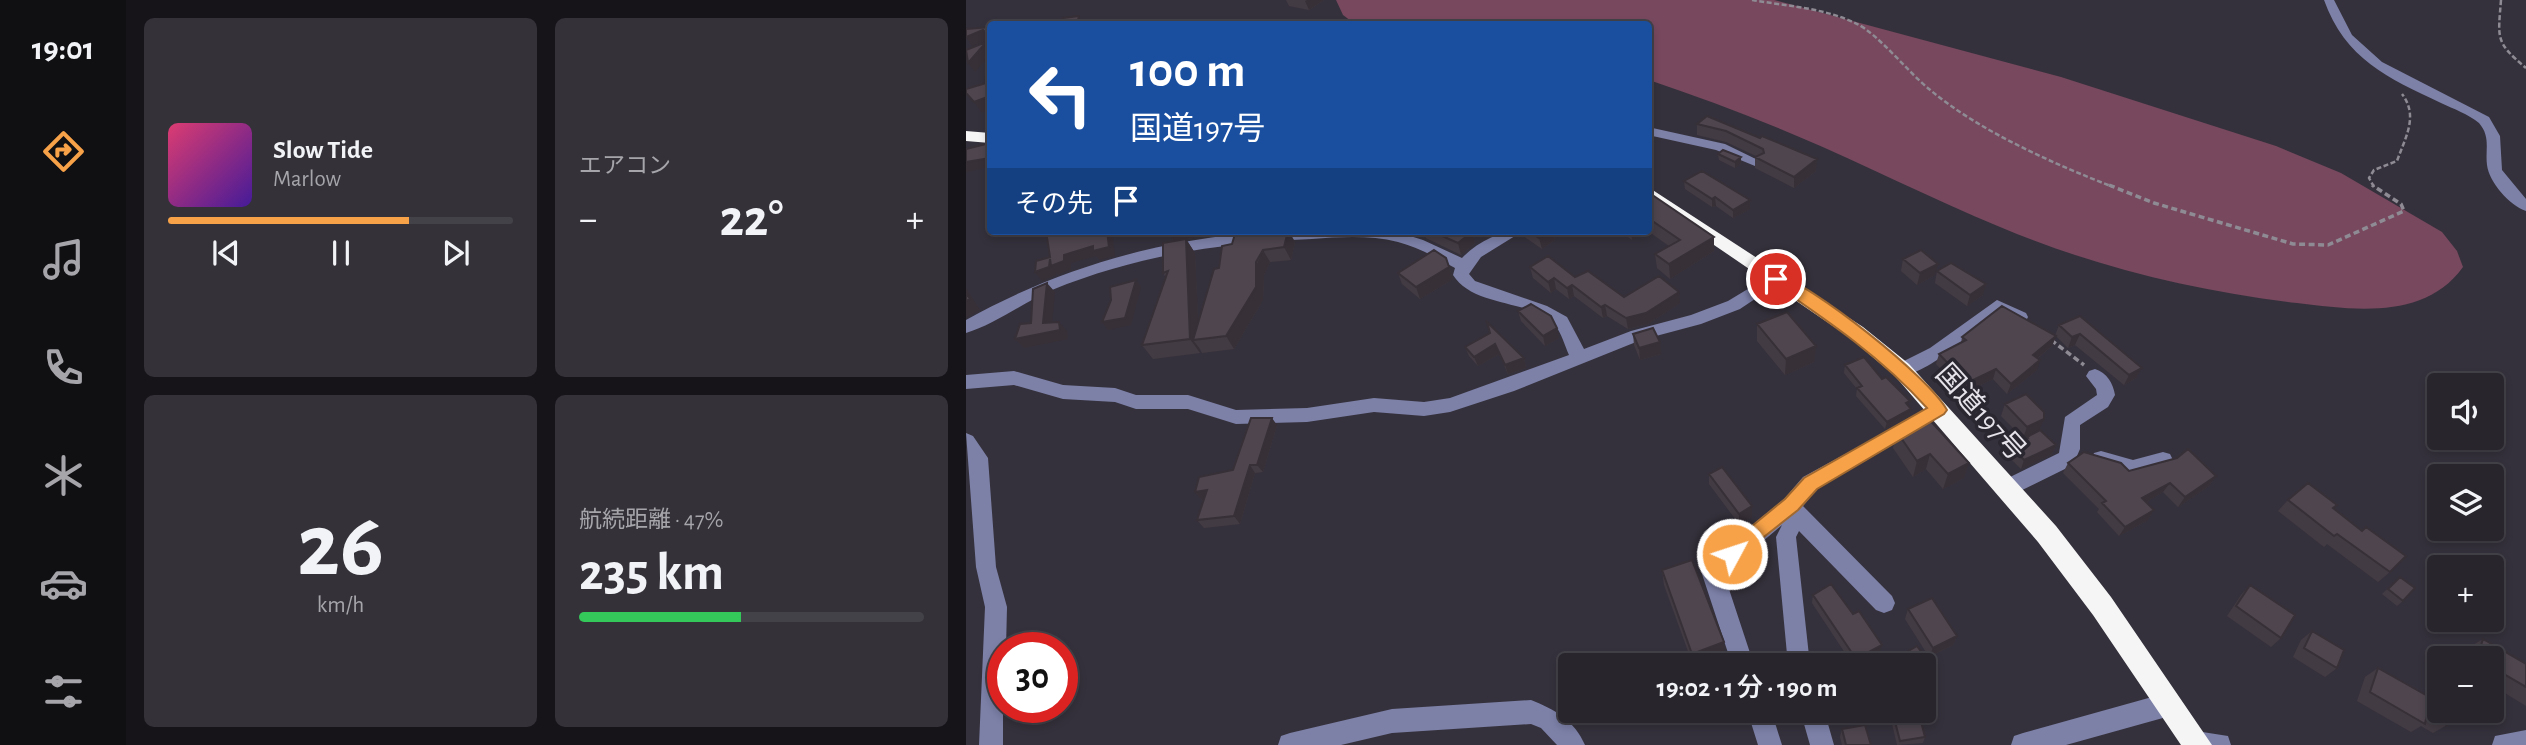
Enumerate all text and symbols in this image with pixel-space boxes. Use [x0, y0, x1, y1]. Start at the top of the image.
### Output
text: 19:01 [32, 33, 94, 65]
text: 100 m [1130, 47, 1246, 96]
icon: left [1015, 49, 1106, 140]
text: 国道197号 [1130, 113, 1265, 145]
icon: directions [39, 127, 88, 176]
text: Slow Tide [273, 137, 373, 163]
text: エアコン [579, 155, 671, 178]
text: Marlow [273, 168, 341, 191]
icon: arrive [1107, 182, 1145, 220]
text: その先 [1015, 191, 1093, 217]
text: 22° [719, 193, 784, 245]
text: − [579, 201, 597, 239]
text: + [906, 201, 924, 239]
icon: previous [207, 234, 245, 272]
icon: pause [322, 234, 360, 272]
icon: next [437, 234, 475, 272]
icon: music [39, 235, 88, 284]
pin [1746, 249, 1806, 309]
icon: arrive [1757, 260, 1795, 298]
icon: phone [39, 343, 88, 392]
street label: 国道197号 [1930, 358, 2032, 466]
map controls [2427, 373, 2504, 723]
button: sound [2427, 373, 2504, 450]
icon: climate [39, 451, 88, 500]
button: layers [2427, 464, 2504, 541]
text: 26 [297, 501, 384, 592]
text: 航続距離 · 47% [579, 509, 723, 532]
position arrow [1695, 517, 1769, 591]
text: 235 km [579, 547, 724, 599]
button: + [2427, 555, 2504, 632]
icon: car [39, 559, 88, 608]
text: km/h [317, 594, 364, 617]
speed limit sign: 30 [987, 632, 1078, 723]
button: − [2427, 646, 2504, 723]
icon: filters [39, 667, 88, 716]
text: 19:02 · 1 分 · 190 m [1657, 675, 1837, 701]

